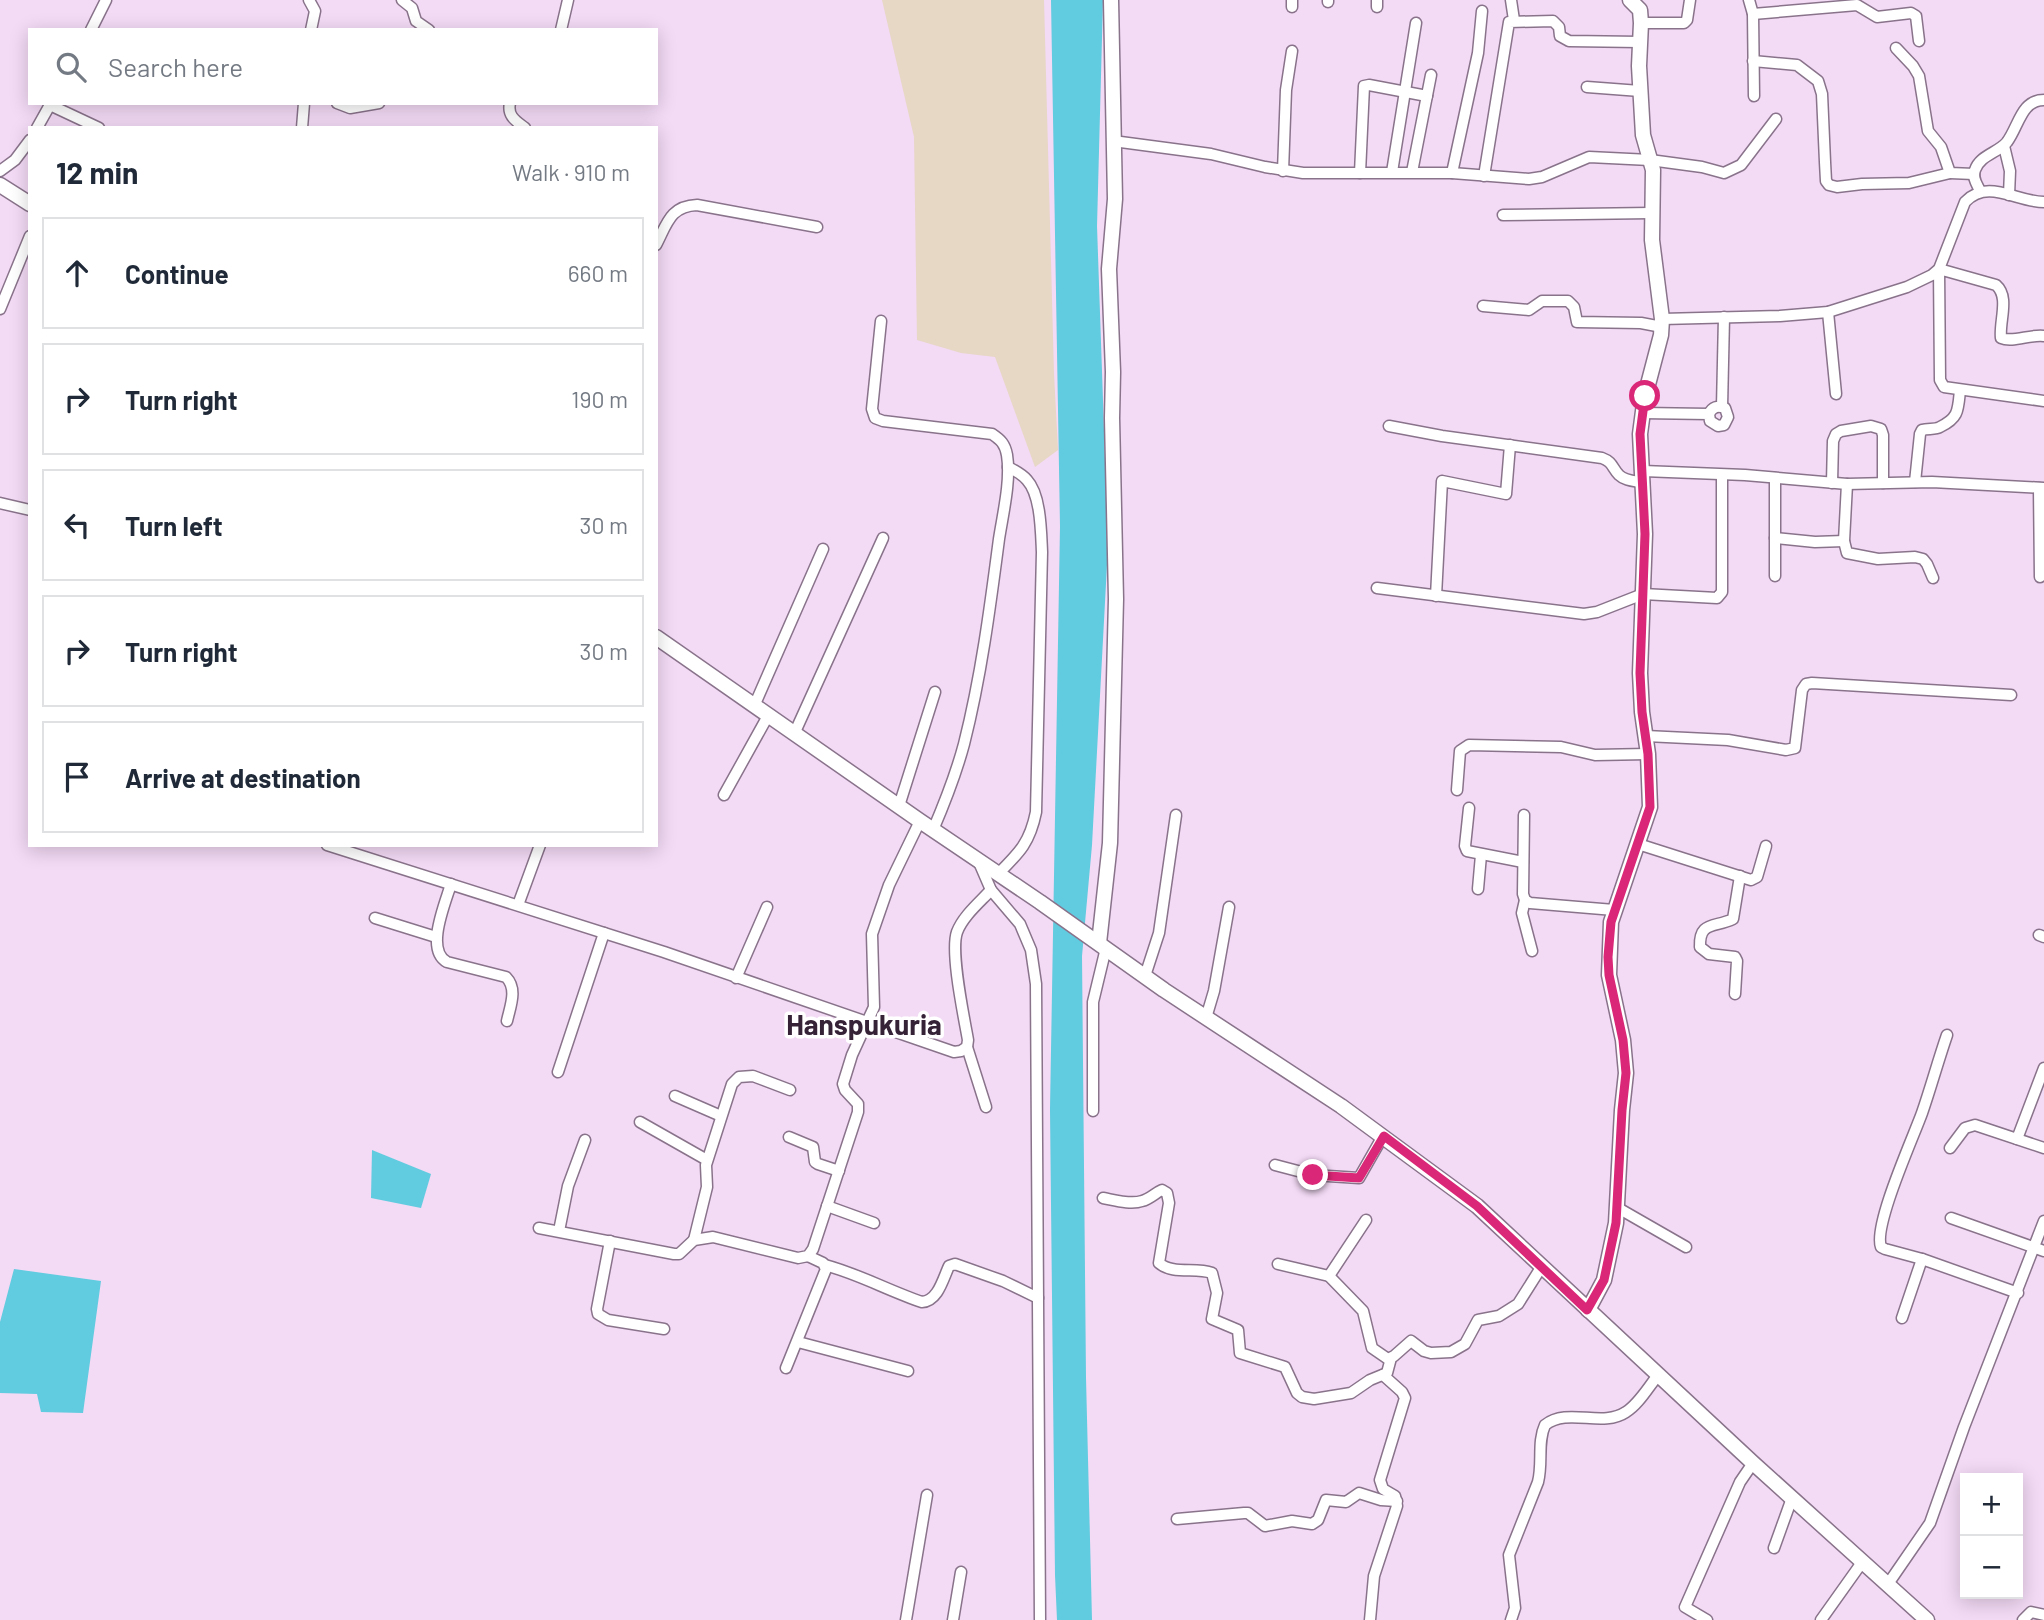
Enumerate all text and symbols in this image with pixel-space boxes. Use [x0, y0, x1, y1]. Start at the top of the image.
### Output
search box [28, 28, 658, 105]
icon: search [52, 48, 90, 86]
text: Search here [108, 51, 243, 82]
text: 12 min [56, 154, 139, 190]
text: Walk · 910 m [512, 158, 630, 186]
icon: ahead [58, 254, 96, 292]
text: Continue [125, 258, 229, 289]
text: 660 m [568, 259, 628, 287]
icon: right [58, 380, 96, 418]
route start [1629, 380, 1660, 411]
text: Turn right [125, 384, 238, 415]
text: 190 m [571, 385, 628, 413]
icon: left [58, 506, 96, 544]
text: Turn left [125, 510, 223, 541]
text: 30 m [580, 511, 628, 539]
icon: right [58, 632, 96, 670]
text: Turn right [125, 636, 238, 667]
text: 30 m [580, 637, 628, 665]
icon: arrive [58, 758, 96, 796]
text: Arrive at destination [125, 762, 361, 793]
district label: Hanspukuria [786, 1007, 942, 1041]
route end [1297, 1159, 1328, 1190]
map controls [1960, 1473, 2023, 1599]
button: + [1960, 1473, 2023, 1536]
button: − [1960, 1536, 2023, 1599]

